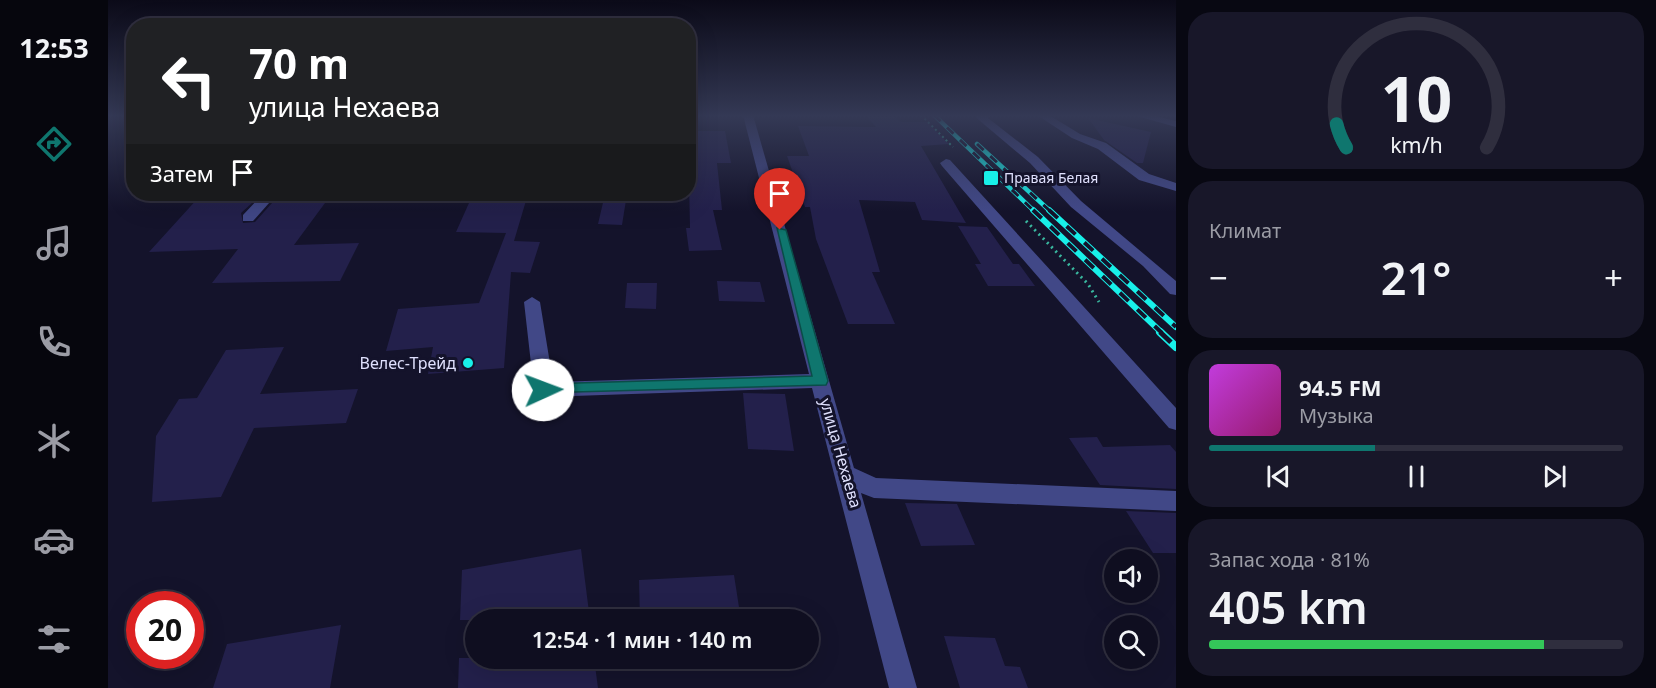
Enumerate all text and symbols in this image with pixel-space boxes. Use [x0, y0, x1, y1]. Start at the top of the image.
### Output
text: 12:53 [19, 29, 89, 66]
text: 70 m [249, 34, 349, 91]
icon: left [150, 42, 228, 120]
text: 10 [1380, 55, 1452, 140]
text: улица Нехаева [249, 88, 440, 125]
icon: directions [33, 123, 75, 165]
text: km/h [1390, 130, 1442, 159]
icon: arrive [226, 156, 259, 189]
text: Затем [150, 158, 214, 188]
pin [754, 168, 805, 230]
place label: Правая Белая [1004, 168, 1098, 187]
marker: Правая Белая [982, 169, 1000, 187]
icon: arrive [763, 177, 796, 210]
text: Климат [1209, 217, 1281, 244]
icon: music [33, 222, 75, 264]
text: 21° [1381, 247, 1451, 308]
text: − [1209, 255, 1228, 300]
text: + [1604, 255, 1623, 300]
icon: phone [33, 321, 75, 363]
place label: Велес-Трейд [360, 352, 456, 374]
marker: Велес-Трейд [461, 356, 475, 370]
position arrow [511, 358, 575, 422]
text: 94.5 FM [1299, 372, 1381, 402]
street label: улица Нехаева [815, 395, 867, 511]
text: Музыка [1299, 402, 1374, 429]
icon: climate [33, 420, 75, 462]
icon: previous [1262, 460, 1295, 493]
icon: pause [1400, 460, 1433, 493]
icon: next [1538, 460, 1571, 493]
icon: car [33, 519, 75, 561]
text: Запас хода · 81% [1209, 546, 1370, 573]
map controls [1104, 549, 1158, 669]
button: sound [1104, 549, 1158, 603]
text: 405 km [1209, 576, 1368, 637]
speed limit sign: 20 [126, 591, 204, 669]
button: search [1104, 615, 1158, 669]
icon: filters [33, 618, 75, 660]
text: 12:54 · 1 мин · 140 m [532, 624, 752, 654]

